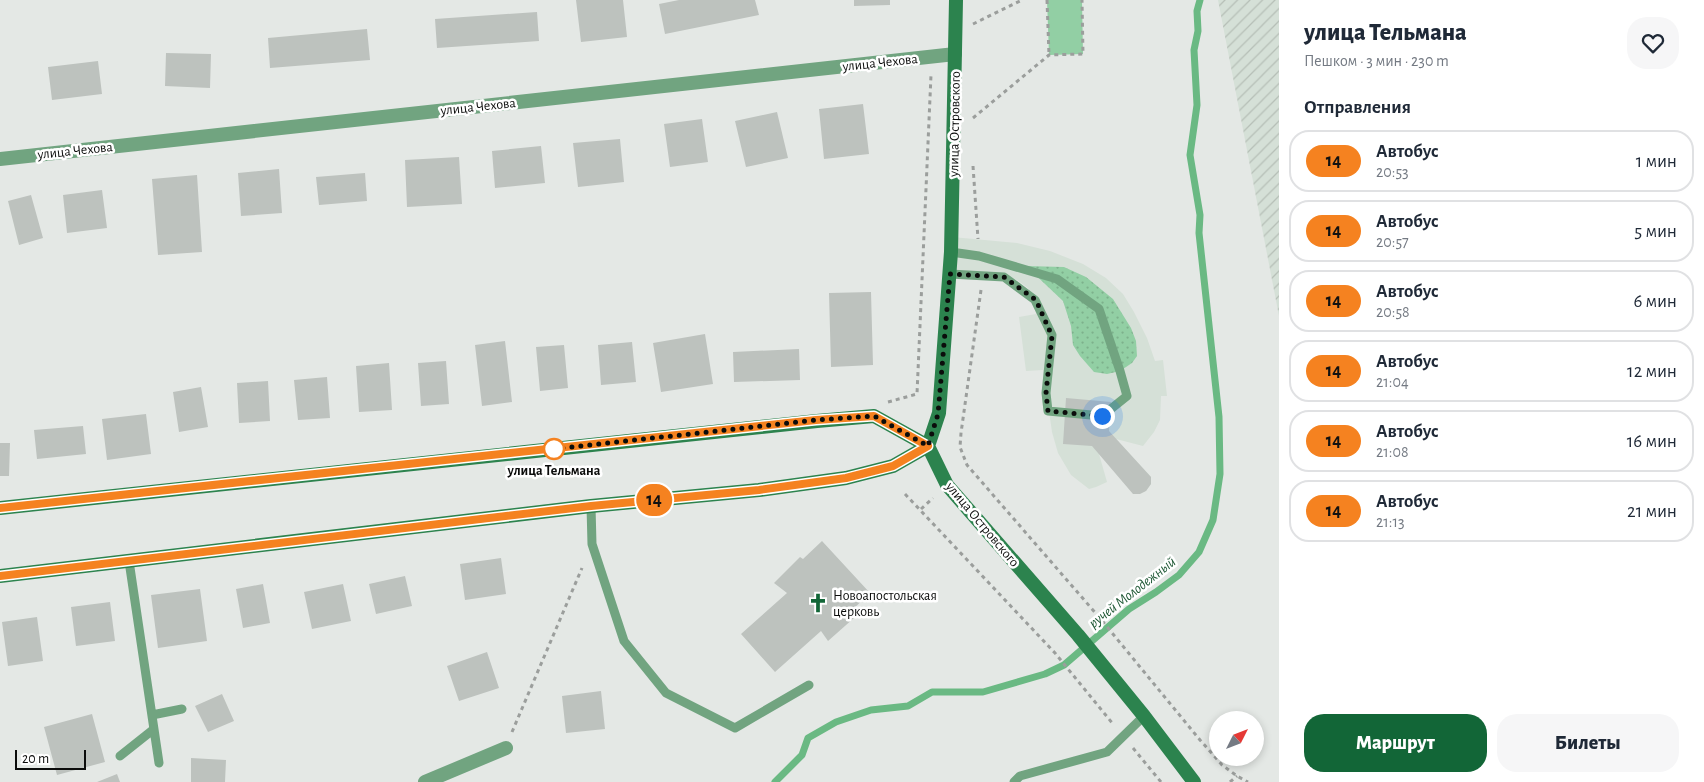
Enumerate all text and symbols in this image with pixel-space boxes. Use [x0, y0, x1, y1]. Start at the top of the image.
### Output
button: heart [1627, 17, 1679, 69]
text: улица Тельмана [1304, 21, 1467, 45]
street label: улица Чехова [841, 52, 919, 74]
text: Пешком · 3 мин · 230 m [1304, 53, 1449, 69]
street label: улица Островского [947, 71, 963, 178]
street label: улица Чехова [439, 96, 517, 118]
text: Отправления [1304, 98, 1411, 117]
street label: улица Чехова [36, 140, 114, 162]
text: Автобус [1376, 142, 1439, 161]
text: 14 [1326, 152, 1341, 170]
text: 1 мин [1636, 152, 1677, 171]
text: 20:53 [1376, 164, 1409, 180]
text: Автобус [1376, 212, 1439, 231]
text: 14 [1326, 222, 1341, 240]
text: 5 мин [1634, 222, 1677, 241]
text: 20:57 [1376, 234, 1409, 250]
text: Автобус [1376, 282, 1439, 301]
text: 14 [1326, 292, 1341, 310]
text: 6 мин [1633, 292, 1677, 311]
text: 20:58 [1376, 304, 1410, 320]
text: Автобус [1376, 352, 1439, 371]
text: 14 [1326, 362, 1341, 380]
text: 12 мин [1627, 362, 1677, 381]
text: 21:04 [1376, 374, 1409, 390]
your location [1090, 404, 1115, 429]
text: Автобус [1376, 422, 1439, 441]
text: 14 [1326, 432, 1341, 450]
text: 16 мин [1627, 432, 1677, 451]
marker: улица Тельмана [543, 438, 565, 460]
text: 21:08 [1376, 444, 1408, 460]
place label: улица Тельмана [507, 464, 601, 478]
street label: улица Островского [942, 479, 1022, 570]
line badge: 14 [632, 484, 676, 516]
text: 14 [646, 491, 662, 509]
text: Автобус [1376, 492, 1439, 511]
text: 14 [1326, 502, 1341, 520]
text: 21 мин [1627, 502, 1677, 521]
text: 21:13 [1376, 514, 1405, 530]
water label: ручей Молодежный [1086, 554, 1179, 631]
place label: Новоапостольская церковь [833, 589, 937, 619]
church icon: Новоапостольская церковь [807, 592, 829, 614]
north arrow [1209, 711, 1264, 766]
map controls [1209, 711, 1264, 766]
button: Маршрут [1304, 714, 1487, 772]
button: Билеты [1497, 714, 1679, 772]
scale bar [15, 747, 86, 770]
text: 20 m [22, 752, 49, 766]

